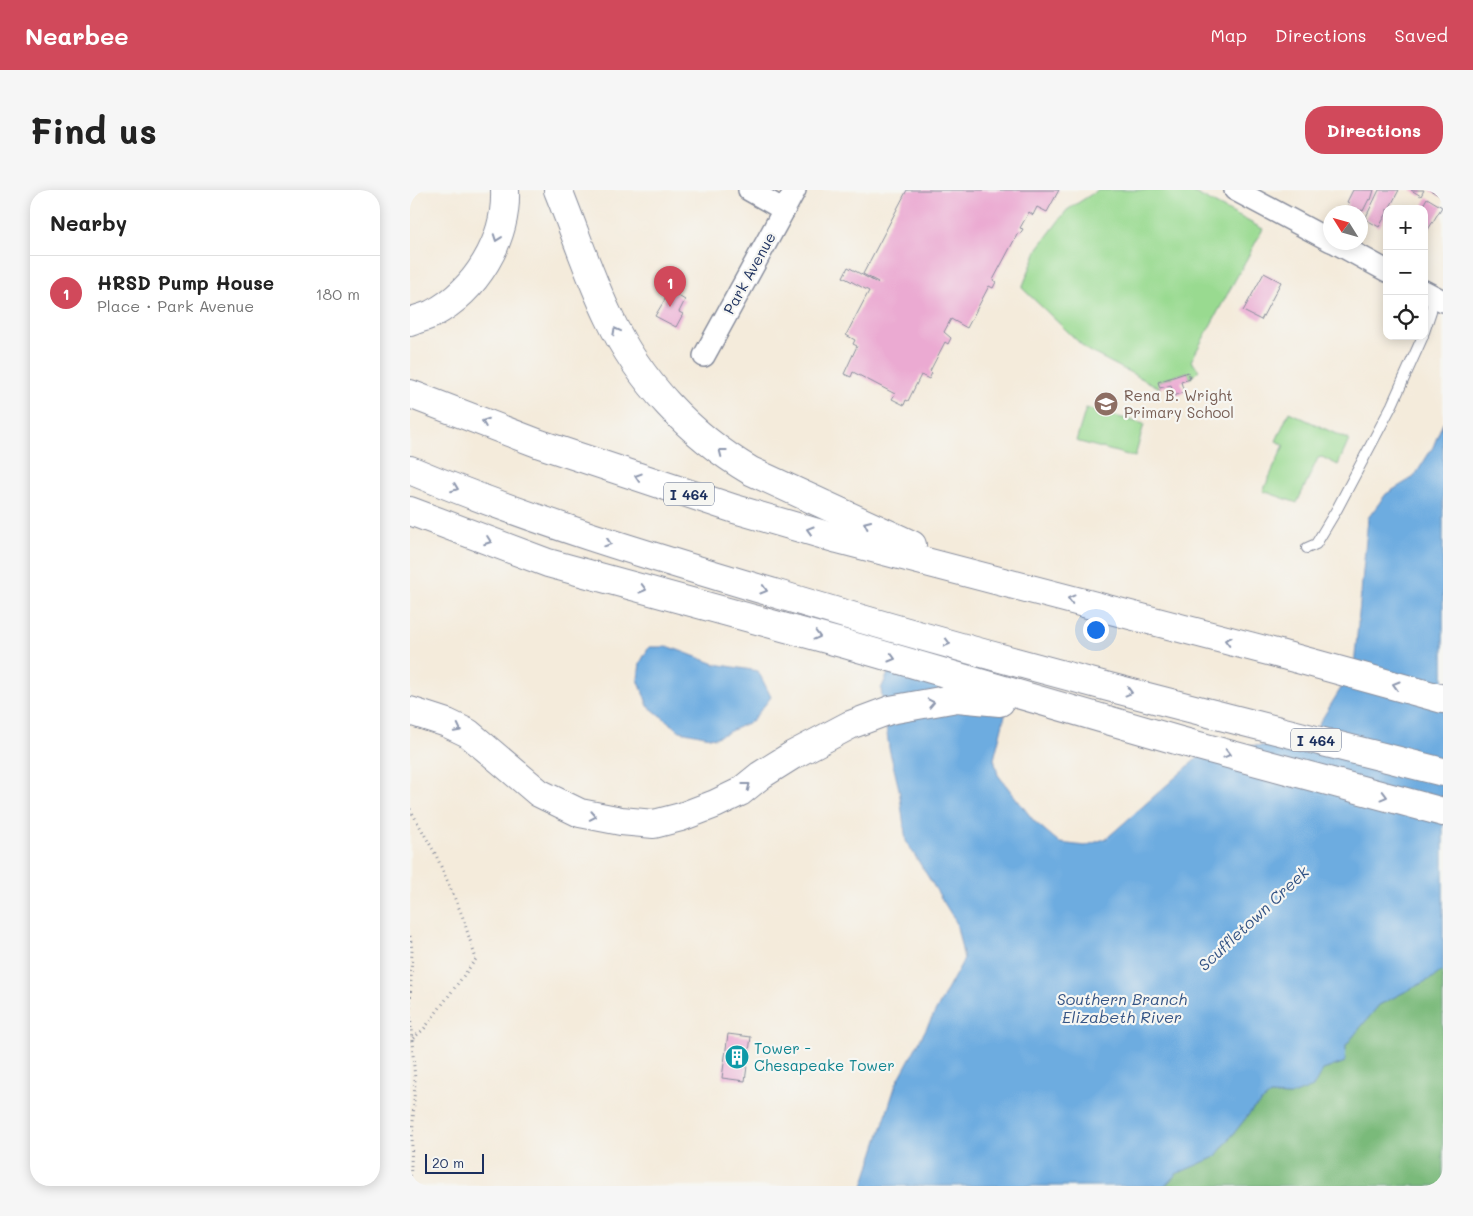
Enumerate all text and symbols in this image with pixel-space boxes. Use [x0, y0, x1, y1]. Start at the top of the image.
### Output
text: Nearbee [25, 20, 129, 51]
text: Map [1210, 23, 1247, 47]
text: Directions [1275, 23, 1367, 47]
text: Saved [1395, 23, 1448, 47]
button: Directions [1305, 106, 1443, 154]
text: Find us [30, 107, 157, 153]
north arrow [1323, 205, 1368, 250]
map controls [1383, 205, 1428, 340]
button: + [1383, 205, 1428, 250]
text: Nearby [50, 209, 127, 236]
street label: Park Avenue [718, 228, 780, 318]
one-way arrow [493, 233, 503, 241]
button: − [1383, 250, 1428, 295]
pin: 1 [654, 266, 686, 307]
text: HRSD Pump House [97, 270, 274, 295]
text: 1 [62, 283, 70, 304]
text: 180 m [315, 283, 360, 304]
text: Place · Park Avenue [97, 295, 254, 316]
button: locate [1383, 295, 1428, 340]
one-way arrow [613, 327, 623, 336]
place label: Rena B. Wright Primary School [1124, 385, 1234, 422]
school or university icon: Rena B. Wright Primary School [1093, 391, 1119, 417]
one-way arrow [481, 418, 489, 428]
one-way arrow [719, 450, 728, 458]
one-way arrow [634, 473, 642, 483]
one-way arrow [450, 482, 459, 493]
road number: I 464 [664, 482, 714, 506]
one-way arrow [863, 520, 872, 531]
one-way arrow [806, 526, 814, 536]
one-way arrow [483, 535, 492, 545]
one-way arrow [604, 537, 612, 547]
one-way arrow [639, 583, 647, 593]
one-way arrow [759, 585, 767, 595]
one-way arrow [1068, 595, 1076, 605]
your location [1083, 617, 1109, 643]
one-way arrow [812, 630, 821, 641]
one-way arrow [1225, 636, 1233, 646]
one-way arrow [942, 637, 950, 647]
one-way arrow [887, 652, 895, 662]
one-way arrow [1393, 681, 1401, 691]
one-way arrow [1125, 687, 1133, 697]
one-way arrow [926, 698, 935, 708]
one-way arrow [453, 723, 462, 733]
road number: I 464 [1291, 728, 1341, 752]
one-way arrow [1222, 748, 1231, 759]
one-way arrow [741, 784, 750, 792]
one-way arrow [1379, 790, 1388, 801]
one-way arrow [589, 810, 598, 821]
water label: Scuffletown Creek [1193, 861, 1313, 975]
water label: Southern Branch Elizabeth River [1057, 988, 1187, 1027]
place label: Tower - Chesapeake Tower [754, 1038, 895, 1075]
building icon: Tower - Chesapeake Tower [724, 1044, 750, 1070]
scale bar [425, 1151, 484, 1174]
text: 20 m [432, 1153, 464, 1172]

